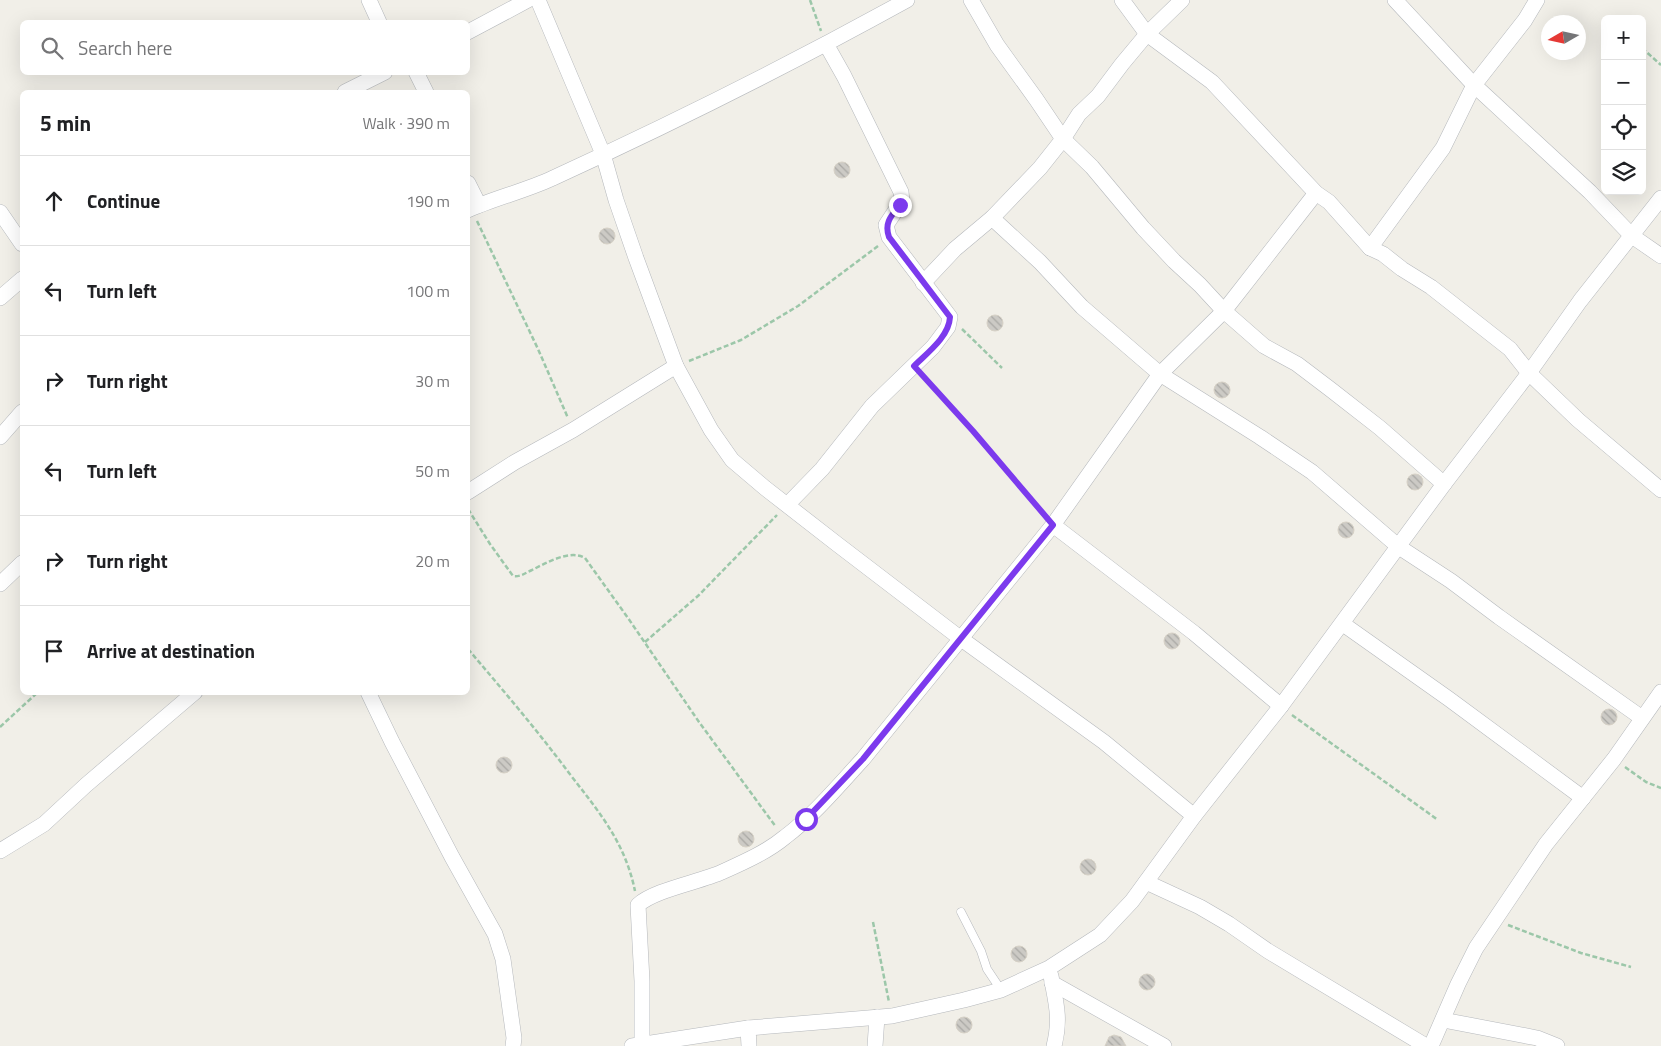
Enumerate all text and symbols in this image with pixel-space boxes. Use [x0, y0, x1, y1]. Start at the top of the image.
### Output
north arrow [1541, 15, 1586, 60]
map controls [1601, 15, 1646, 195]
button: + [1601, 15, 1646, 60]
search box [20, 20, 470, 75]
text: Search here [78, 33, 172, 62]
icon: search [38, 34, 66, 62]
button: − [1601, 60, 1646, 105]
button: locate [1601, 105, 1646, 150]
text: 5 min [40, 107, 91, 139]
text: Walk · 390 m [362, 111, 450, 135]
button: layers [1601, 150, 1646, 195]
text: Continue [87, 186, 160, 215]
icon: ahead [40, 187, 68, 215]
text: 190 m [406, 189, 450, 213]
route end [889, 194, 912, 217]
text: Turn left [87, 276, 157, 305]
icon: left [40, 277, 68, 305]
text: 100 m [406, 279, 450, 303]
text: Turn right [87, 366, 168, 395]
icon: right [40, 367, 68, 395]
text: 30 m [415, 369, 450, 393]
text: Turn left [87, 456, 157, 485]
icon: left [40, 457, 68, 485]
text: 50 m [415, 459, 450, 483]
text: Turn right [87, 546, 168, 575]
icon: right [40, 547, 68, 575]
text: 20 m [415, 549, 450, 573]
text: Arrive at destination [87, 636, 255, 665]
icon: arrive [40, 637, 68, 665]
route start [795, 808, 818, 831]

